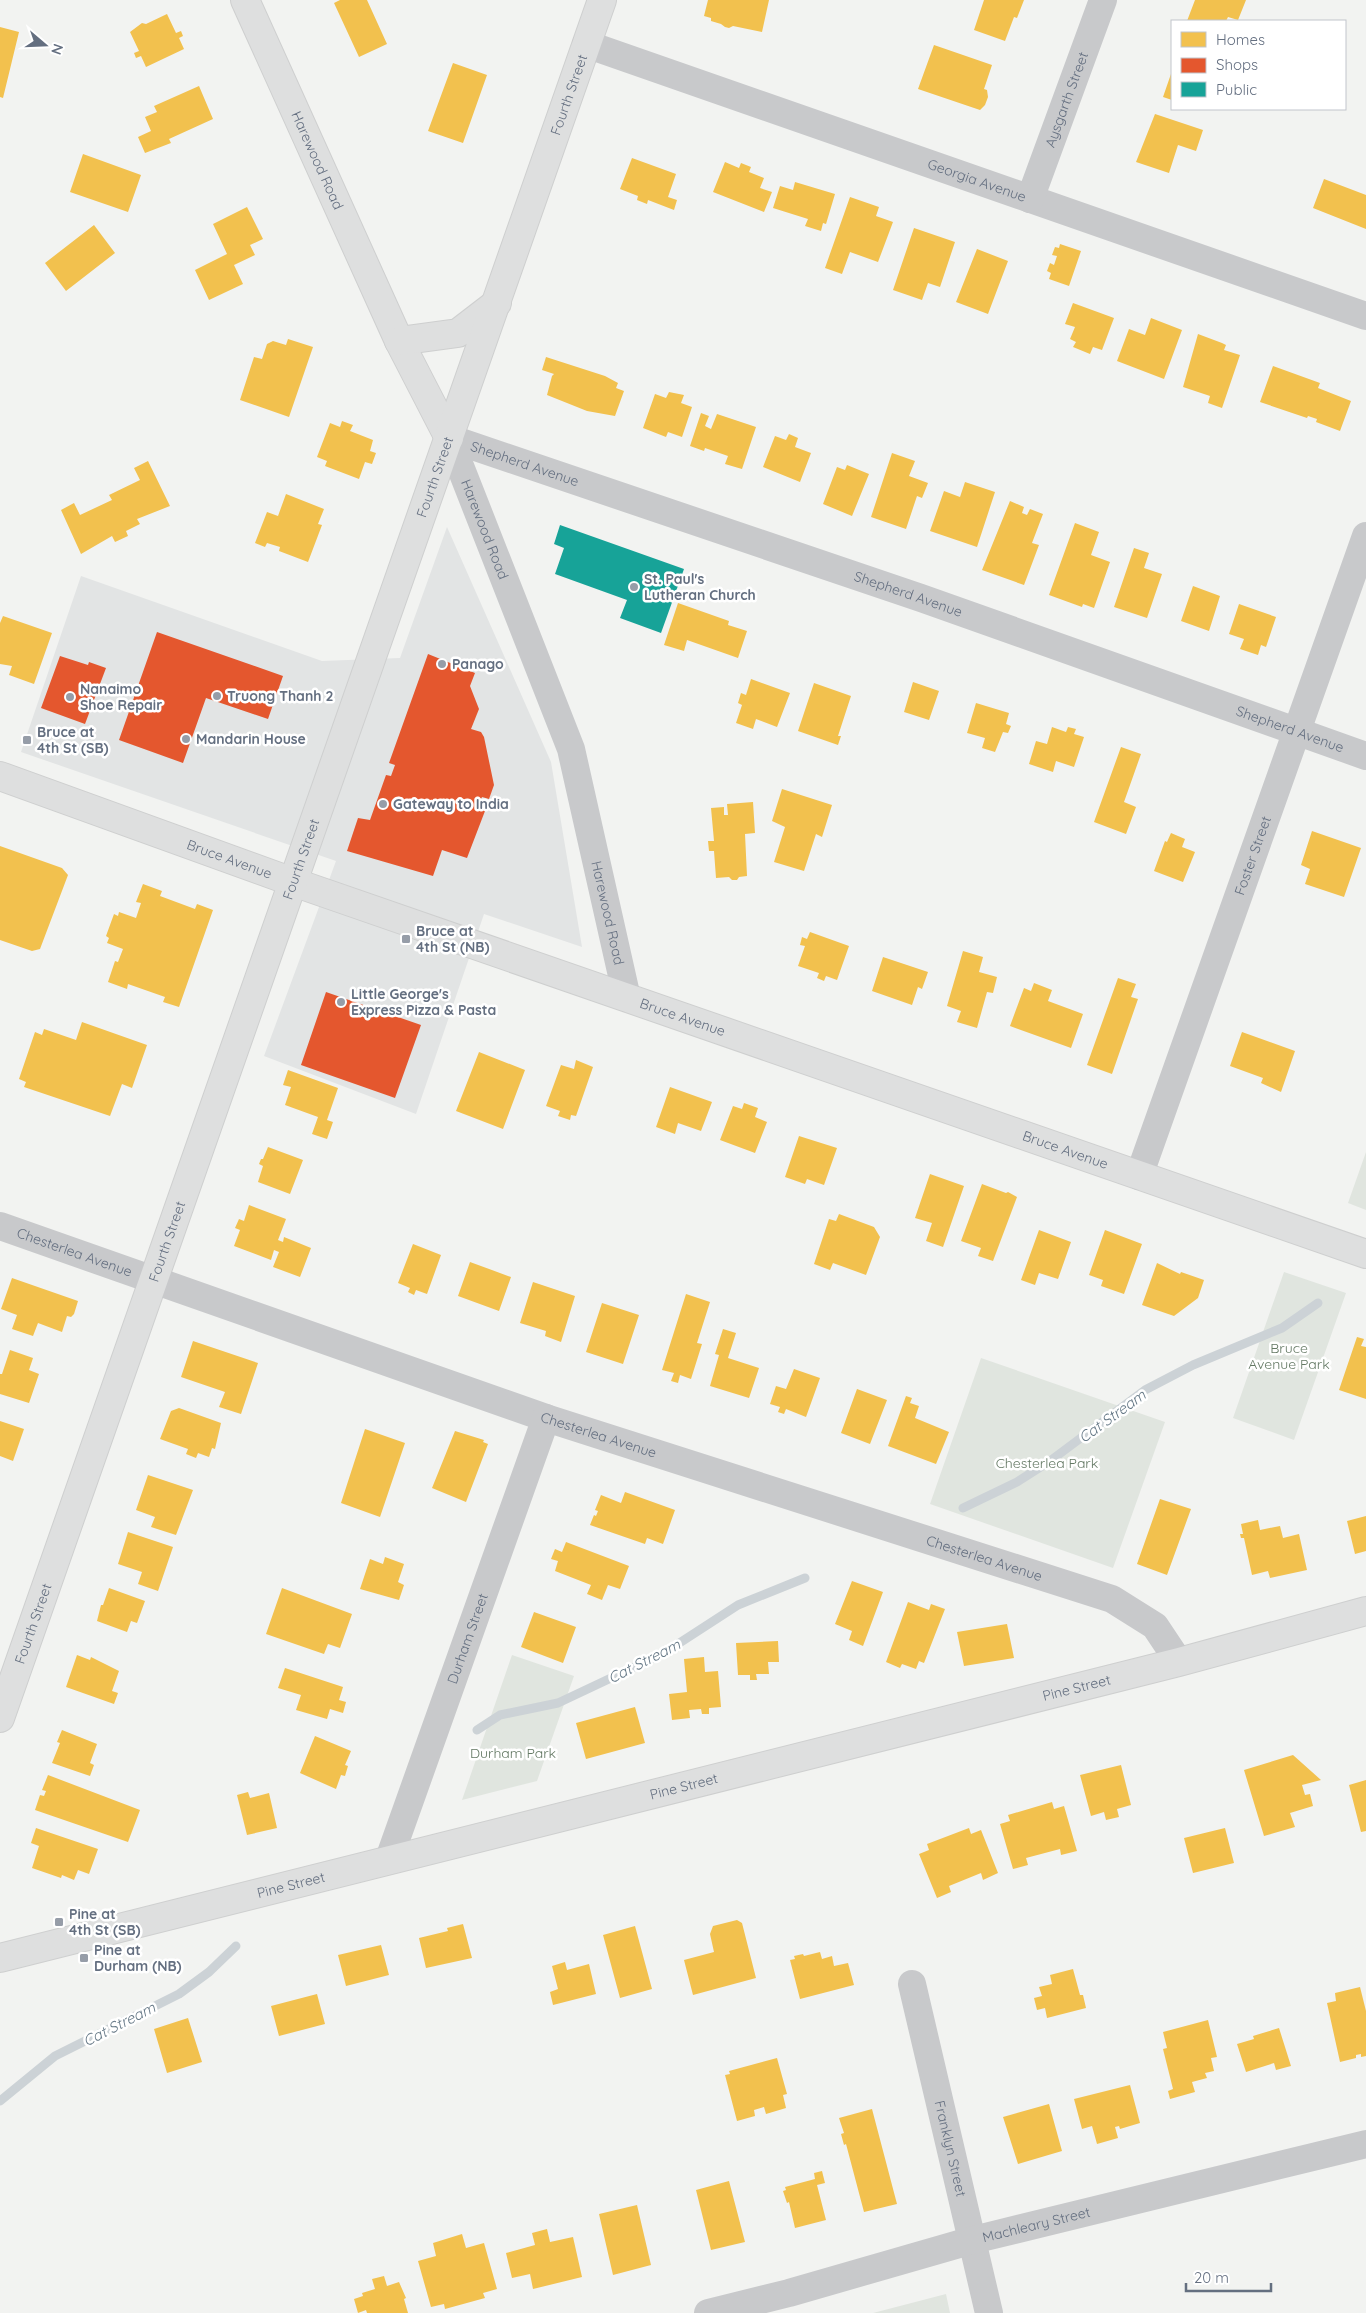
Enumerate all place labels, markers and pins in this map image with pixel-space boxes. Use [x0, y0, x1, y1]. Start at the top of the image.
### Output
place label: St. Paul's Lutheran Church [644, 570, 756, 604]
marker: St. Paul's Lutheran Church [628, 581, 640, 593]
place label: Panago [452, 655, 504, 673]
marker: Panago [436, 658, 448, 670]
place label: Nanaimo Shoe Repair [80, 680, 162, 714]
place label: Truong Thanh 2 [227, 687, 333, 705]
marker: Truong Thanh 2 [211, 690, 223, 702]
marker: Nanaimo Shoe Repair [64, 691, 76, 703]
place label: Bruce at 4th St (SB) [37, 723, 109, 757]
place label: Mandarin House [196, 730, 306, 748]
marker: Mandarin House [180, 733, 192, 745]
marker: Bruce at 4th St (SB) [21, 734, 33, 746]
place label: Gateway to India [393, 795, 509, 813]
marker: Gateway to India [377, 798, 389, 810]
place label: Bruce at 4th St (NB) [416, 922, 490, 956]
marker: Bruce at 4th St (NB) [400, 933, 412, 945]
place label: Little George's Express Pizza & Pasta [351, 985, 496, 1019]
marker: Little George's Express Pizza & Pasta [335, 996, 347, 1008]
place label: Pine at 4th St (SB) [69, 1905, 141, 1939]
marker: Pine at 4th St (SB) [53, 1916, 65, 1928]
place label: Pine at Durham (NB) [94, 1941, 182, 1975]
marker: Pine at Durham (NB) [78, 1952, 90, 1964]

